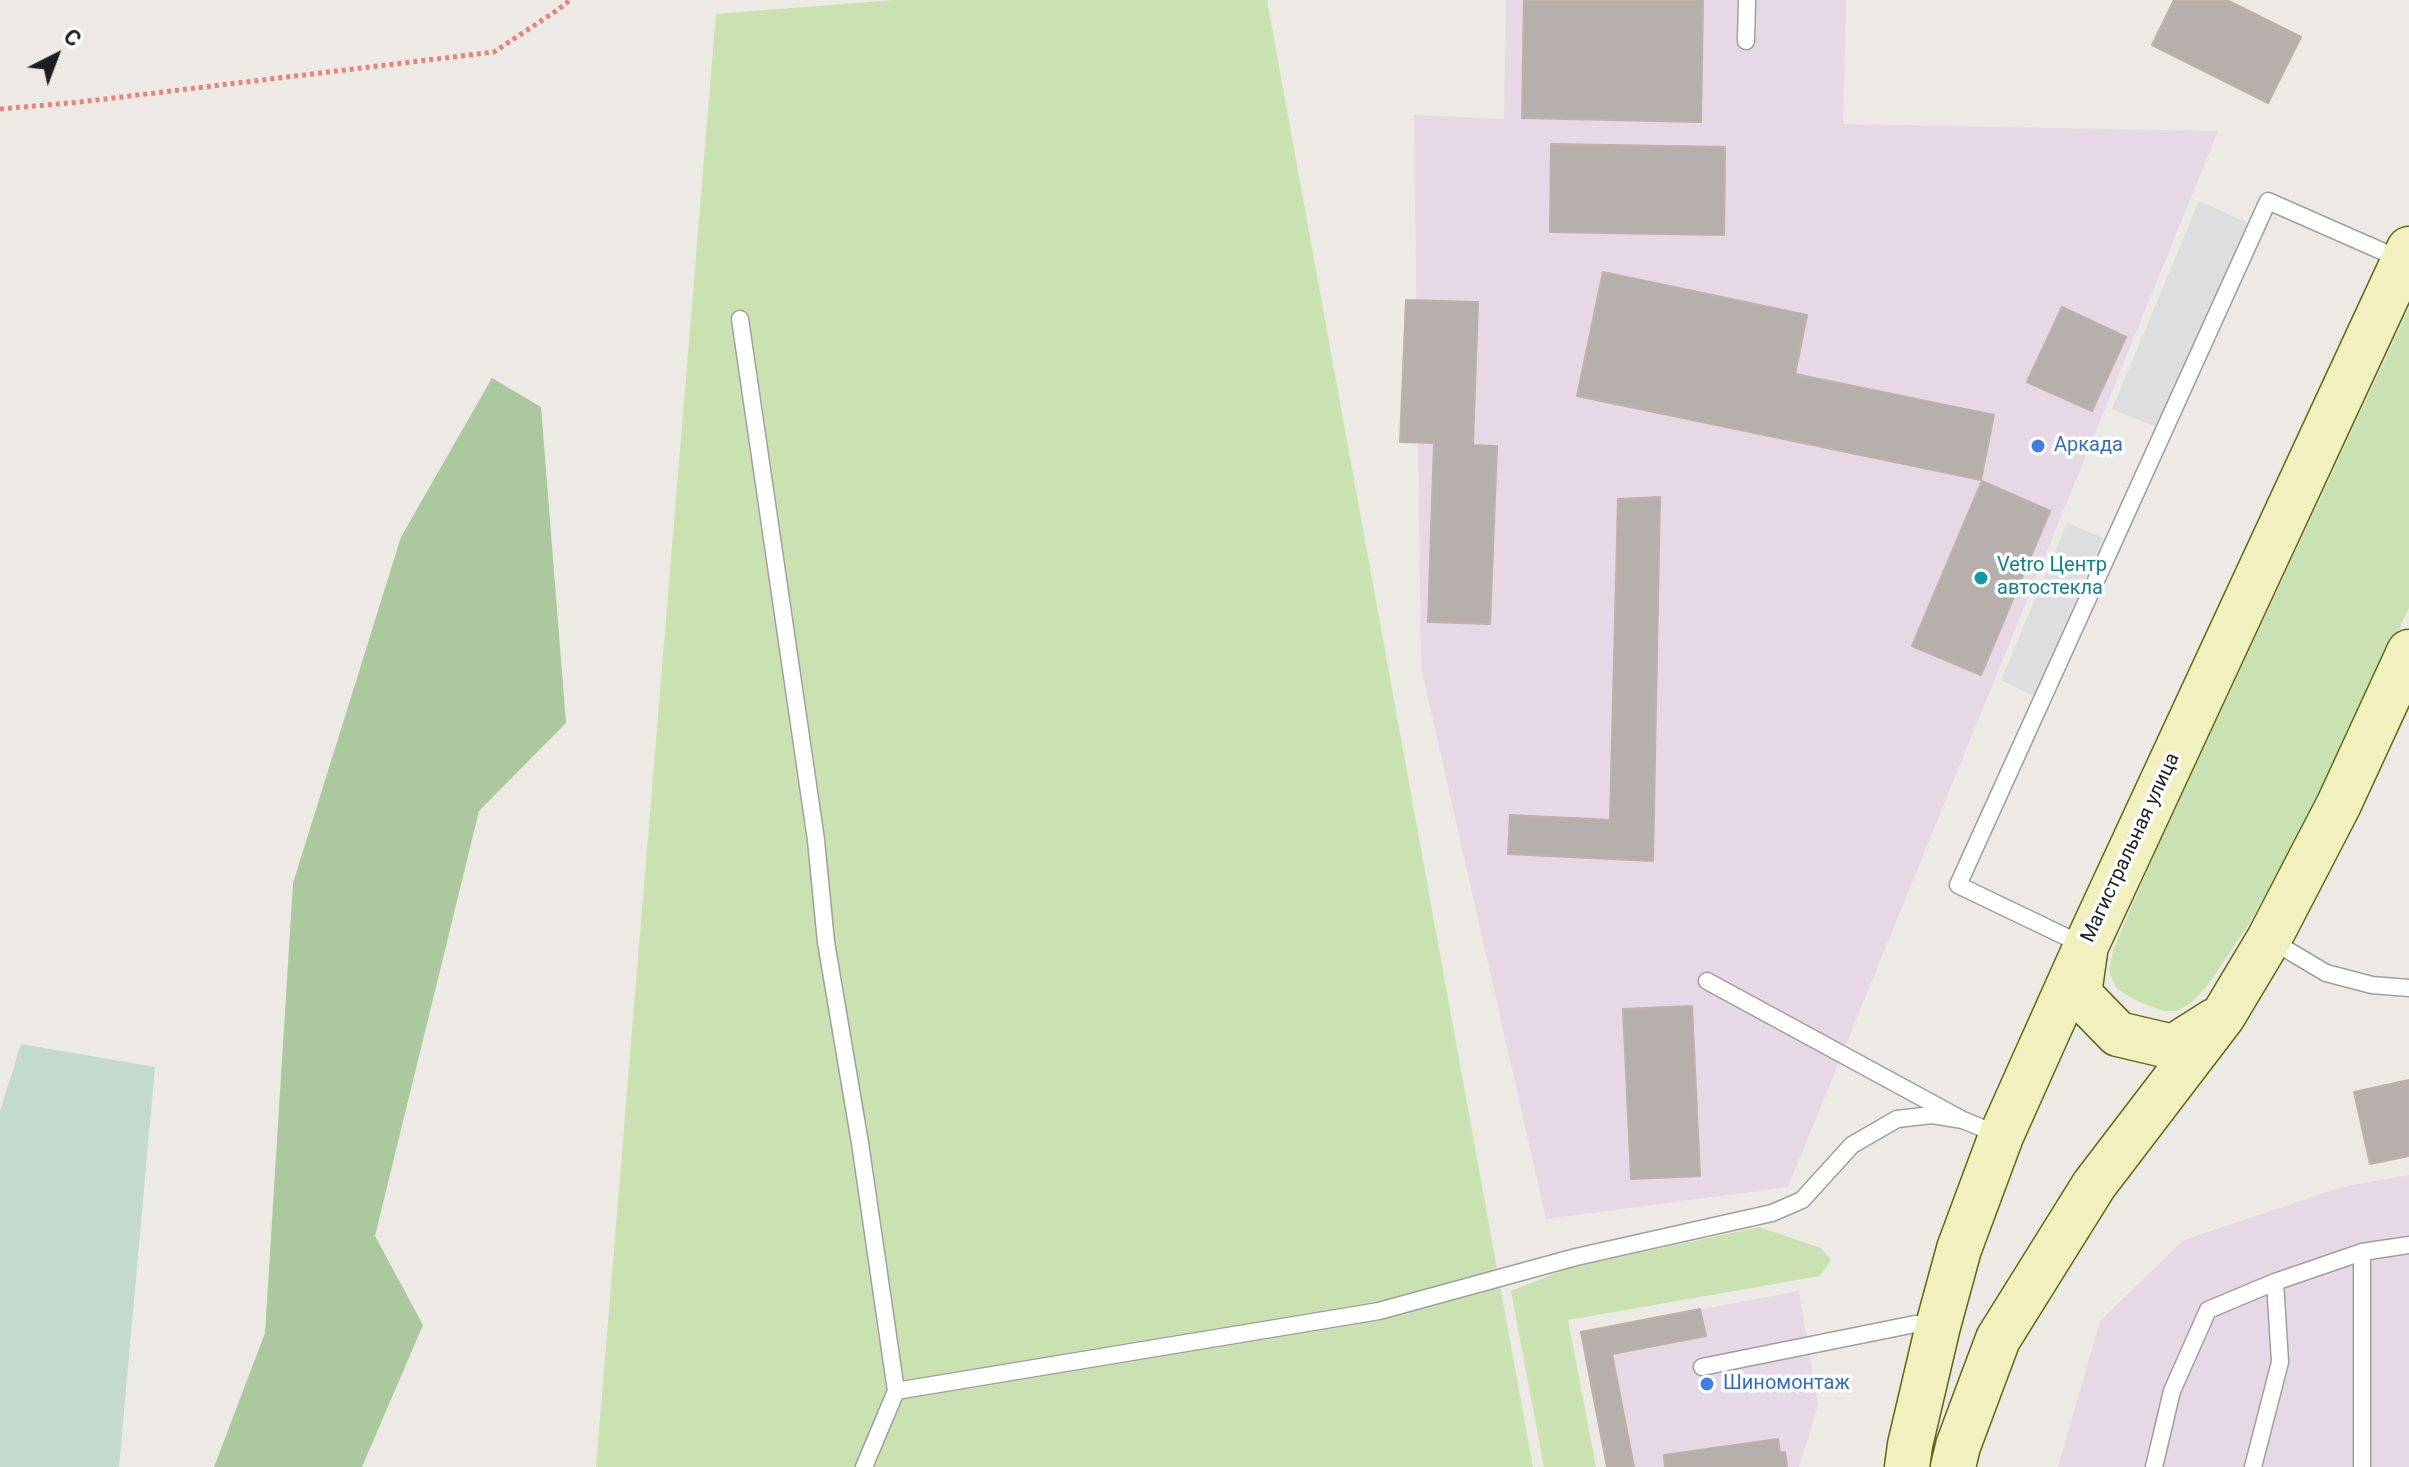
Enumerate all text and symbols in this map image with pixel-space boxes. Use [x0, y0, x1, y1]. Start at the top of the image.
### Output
north arrow [16, 16, 96, 96]
text: С [59, 24, 86, 52]
place label: Аркада [2054, 434, 2123, 458]
marker: Аркада [2029, 437, 2047, 455]
place label: Vetro Центр автостекла [1997, 554, 2107, 601]
marker: Vetro Центр автостекла [1972, 569, 1990, 587]
street label: Магистральная улица [2077, 750, 2185, 946]
place label: Шиномонтаж [1723, 1372, 1850, 1396]
marker: Шиномонтаж [1698, 1375, 1716, 1393]

